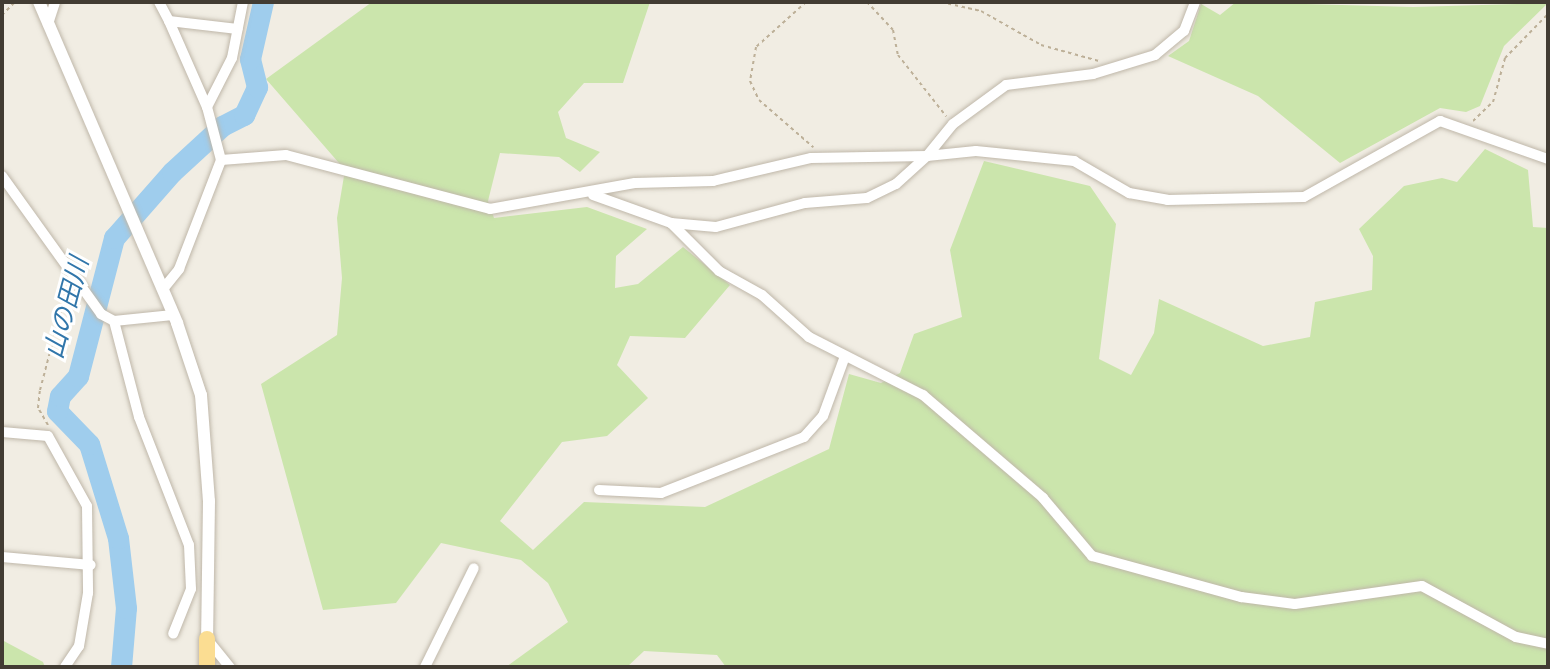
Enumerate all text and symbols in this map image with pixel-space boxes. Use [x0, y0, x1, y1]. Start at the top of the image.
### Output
water label: 山の田川 [38, 254, 96, 362]

